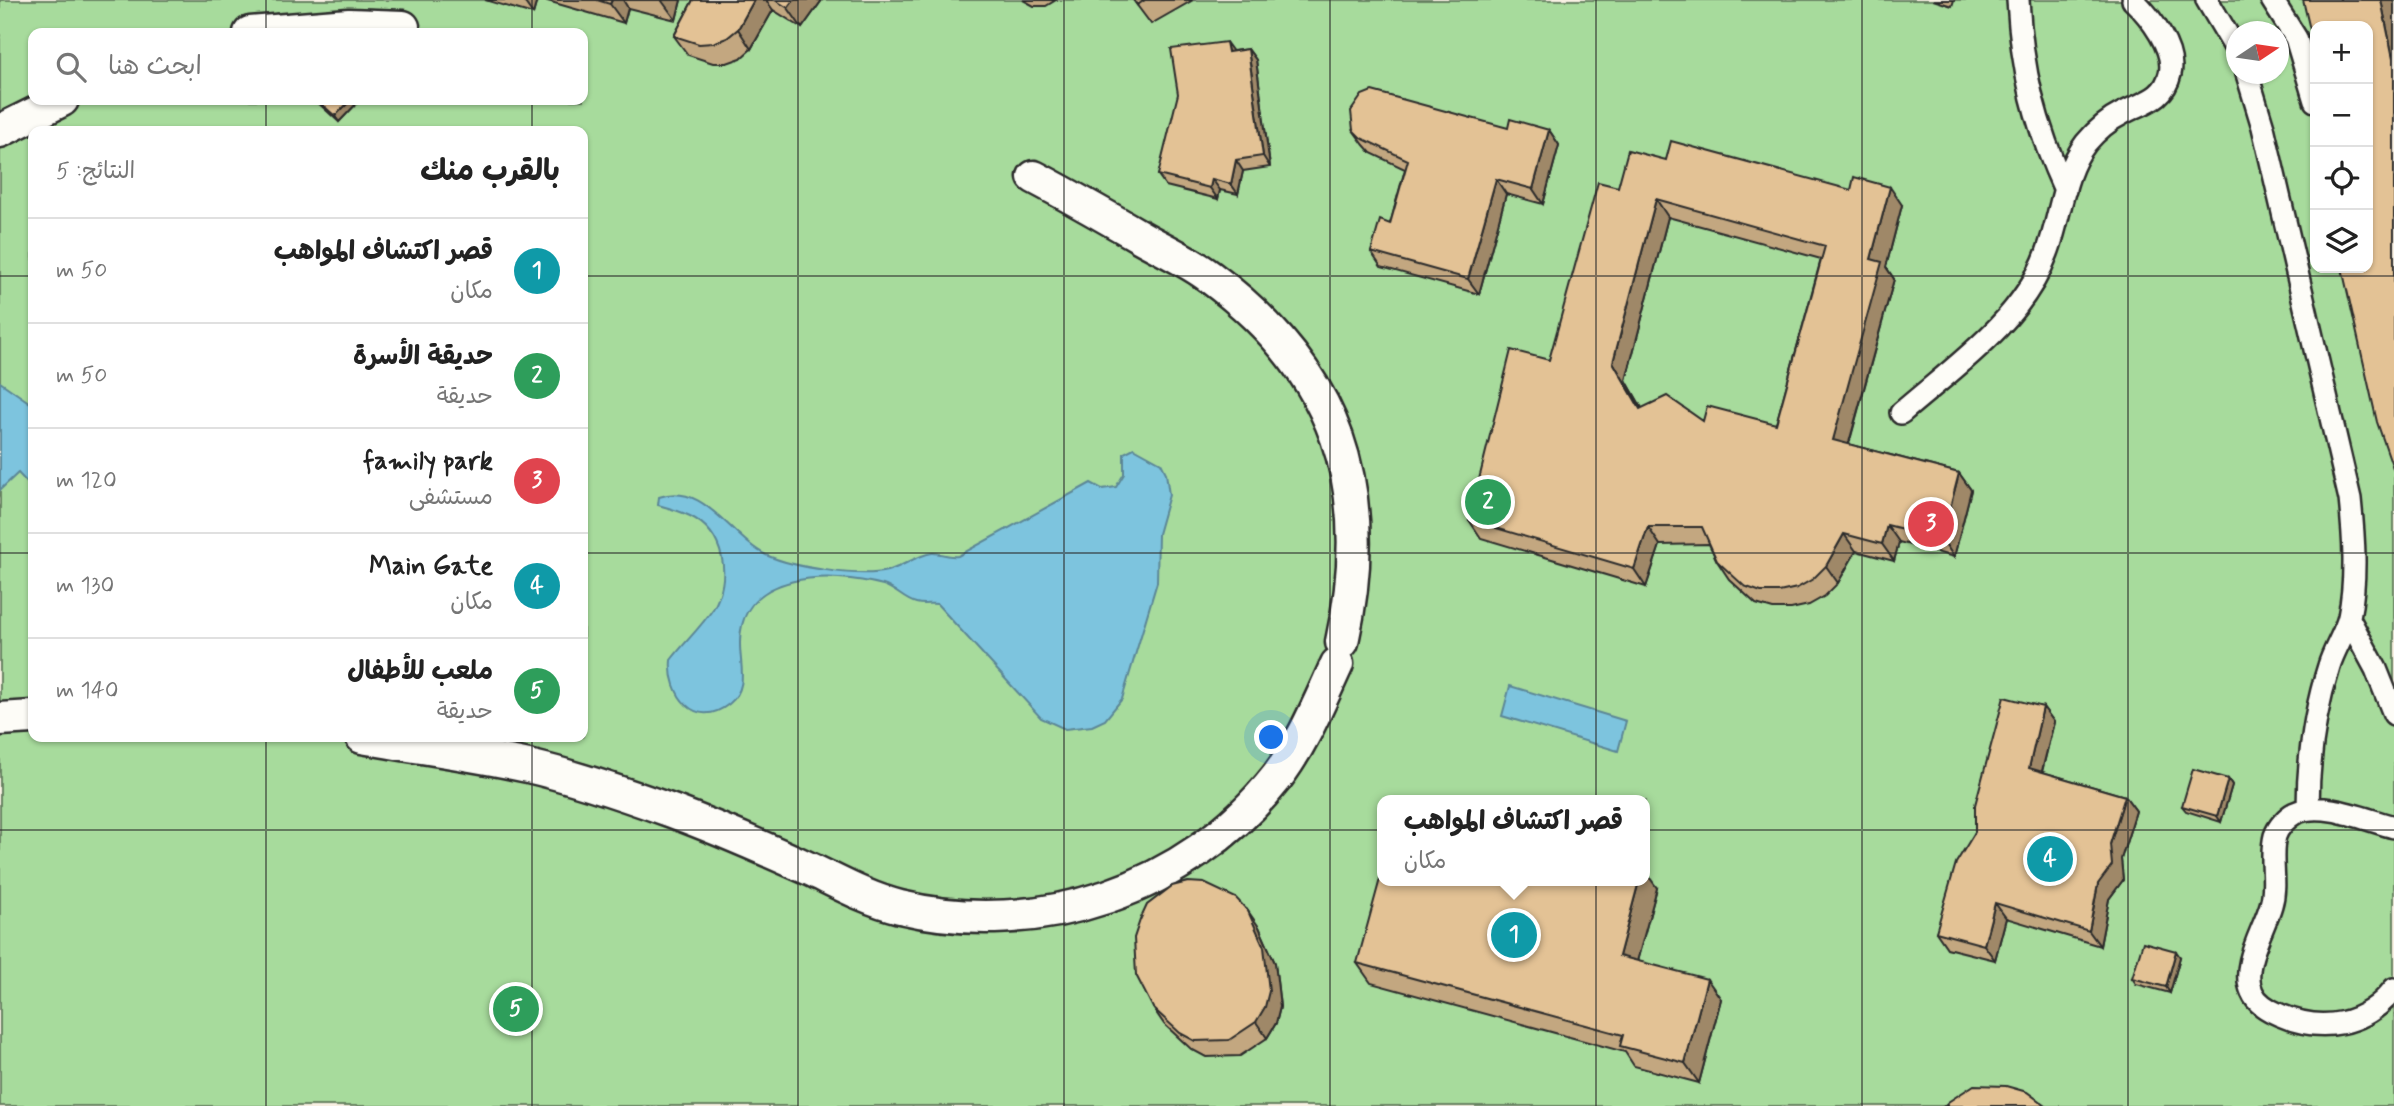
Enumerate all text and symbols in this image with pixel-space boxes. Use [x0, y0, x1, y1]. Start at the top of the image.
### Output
north arrow [2226, 21, 2289, 84]
map controls [2310, 21, 2373, 273]
button: + [2310, 21, 2373, 84]
search box [28, 28, 588, 105]
icon: search [52, 48, 90, 86]
text: ابحث هنا [108, 50, 202, 84]
button: − [2310, 84, 2373, 147]
button: locate [2310, 147, 2373, 210]
text: بالقرب منك [420, 152, 560, 191]
text: النتائج: 5 [56, 157, 135, 187]
button: layers [2310, 210, 2373, 273]
text: قصر اكتشاف المواهب [274, 235, 493, 269]
text: 50 m [56, 256, 108, 286]
text: 1 [532, 256, 542, 286]
text: مكان [450, 277, 493, 307]
text: حديقة الأسرة [353, 340, 493, 374]
text: 50 m [56, 361, 108, 391]
text: 2 [531, 361, 543, 391]
text: حديقة [437, 382, 493, 412]
text: family park [363, 445, 493, 479]
text: 120 m [56, 466, 117, 496]
text: 3 [532, 466, 542, 496]
pin: 2 [1465, 476, 1511, 528]
text: مستشفى [409, 483, 493, 513]
pin: 3 [1908, 498, 1954, 550]
text: Main Gate [369, 550, 493, 584]
text: 130 m [56, 571, 114, 601]
text: 4 [530, 571, 544, 601]
text: مكان [450, 588, 493, 618]
text: ملعب للأطفال [347, 655, 493, 689]
text: 140 m [56, 676, 119, 706]
text: 5 [530, 676, 544, 706]
text: حديقة [437, 697, 493, 727]
your location [1254, 720, 1288, 754]
popup [1377, 795, 1650, 886]
text: قصر اكتشاف المواهب [1404, 805, 1623, 839]
pin: 4 [2027, 833, 2073, 885]
text: مكان [1404, 847, 1447, 877]
pin: 1 [1491, 909, 1537, 961]
pin: 5 [493, 983, 539, 1035]

